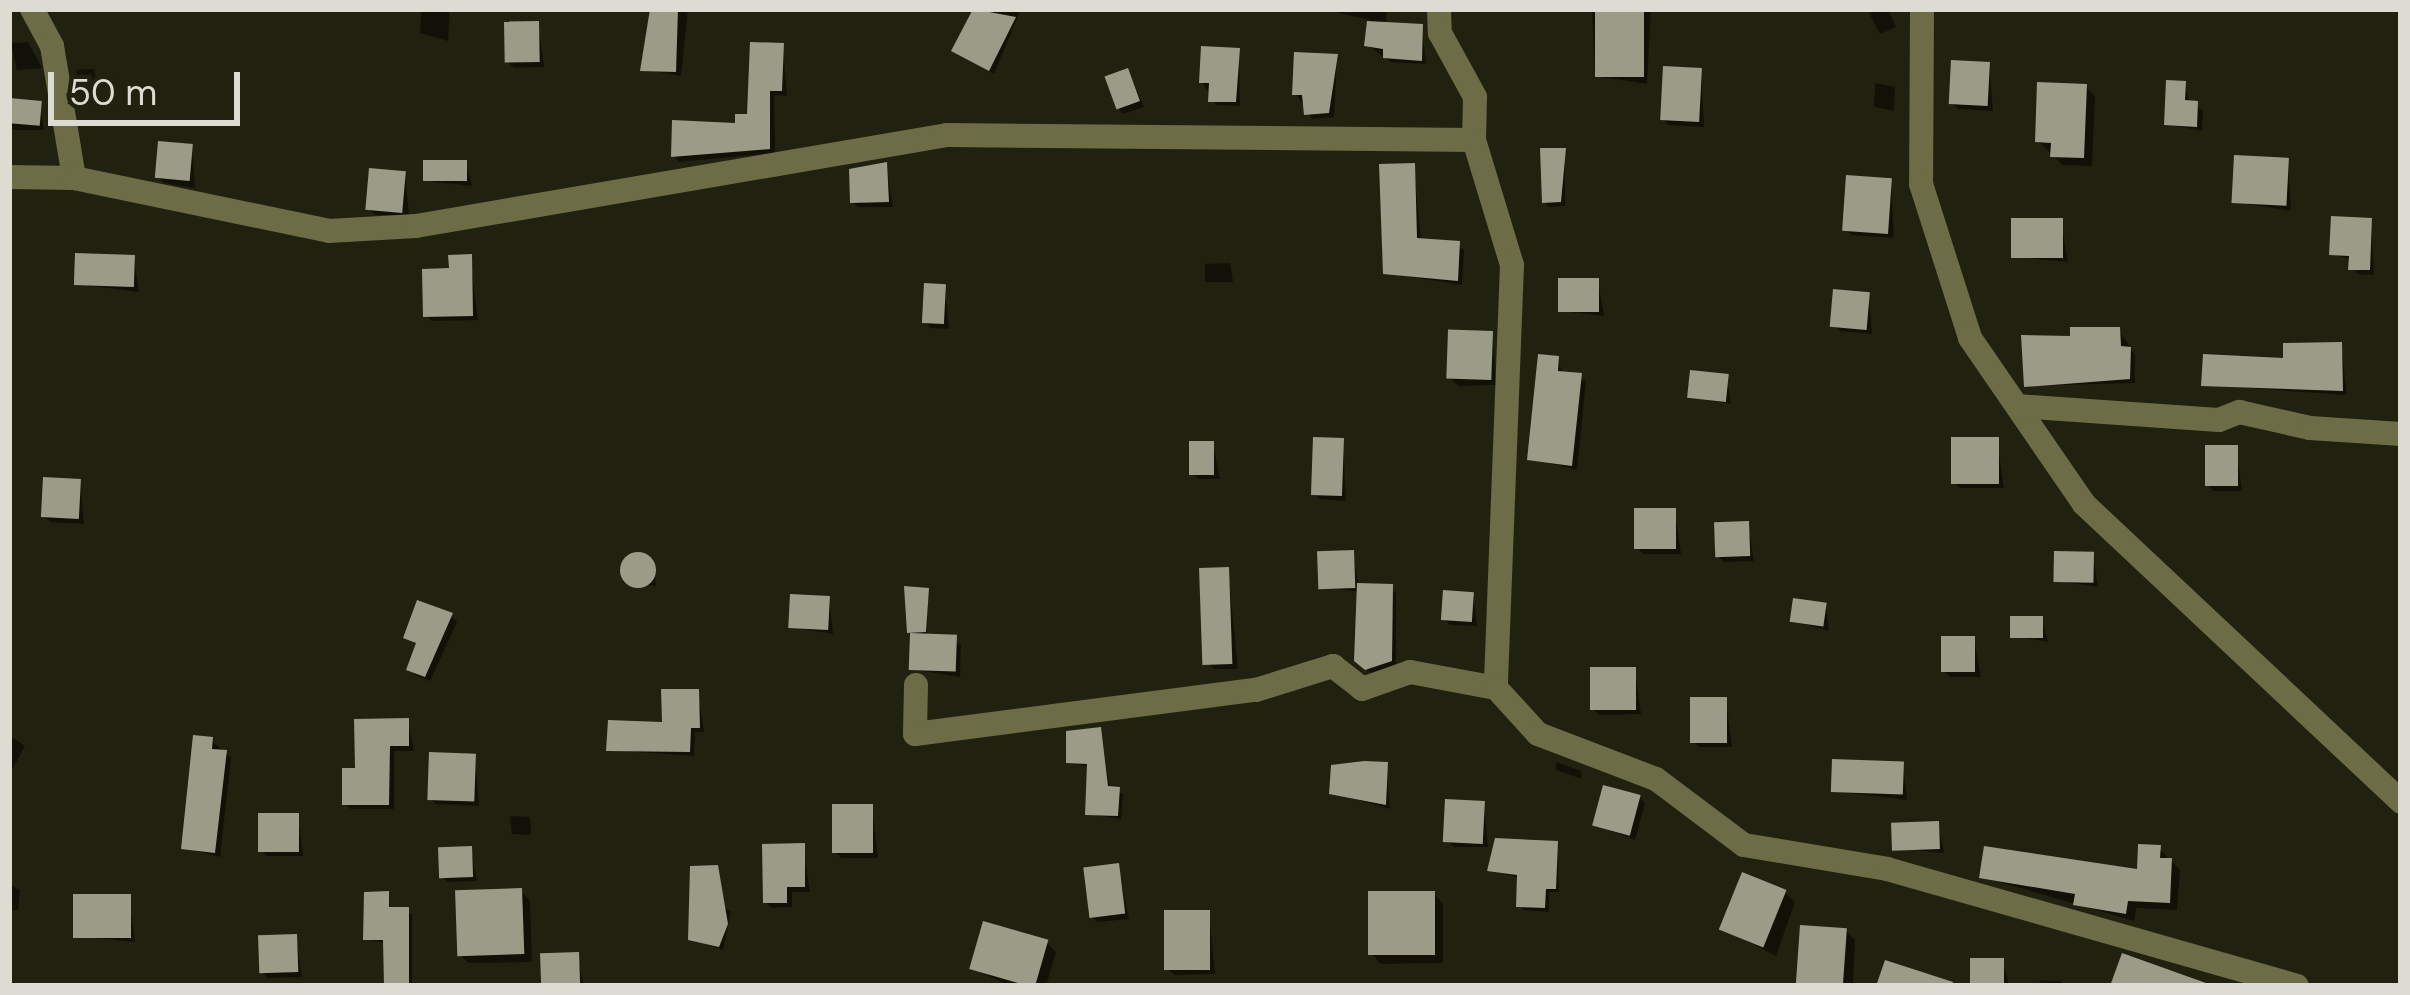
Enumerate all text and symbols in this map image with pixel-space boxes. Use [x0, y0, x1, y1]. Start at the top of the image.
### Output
scale bar [54, 48, 246, 122]
text: 50 m [69, 69, 157, 116]

